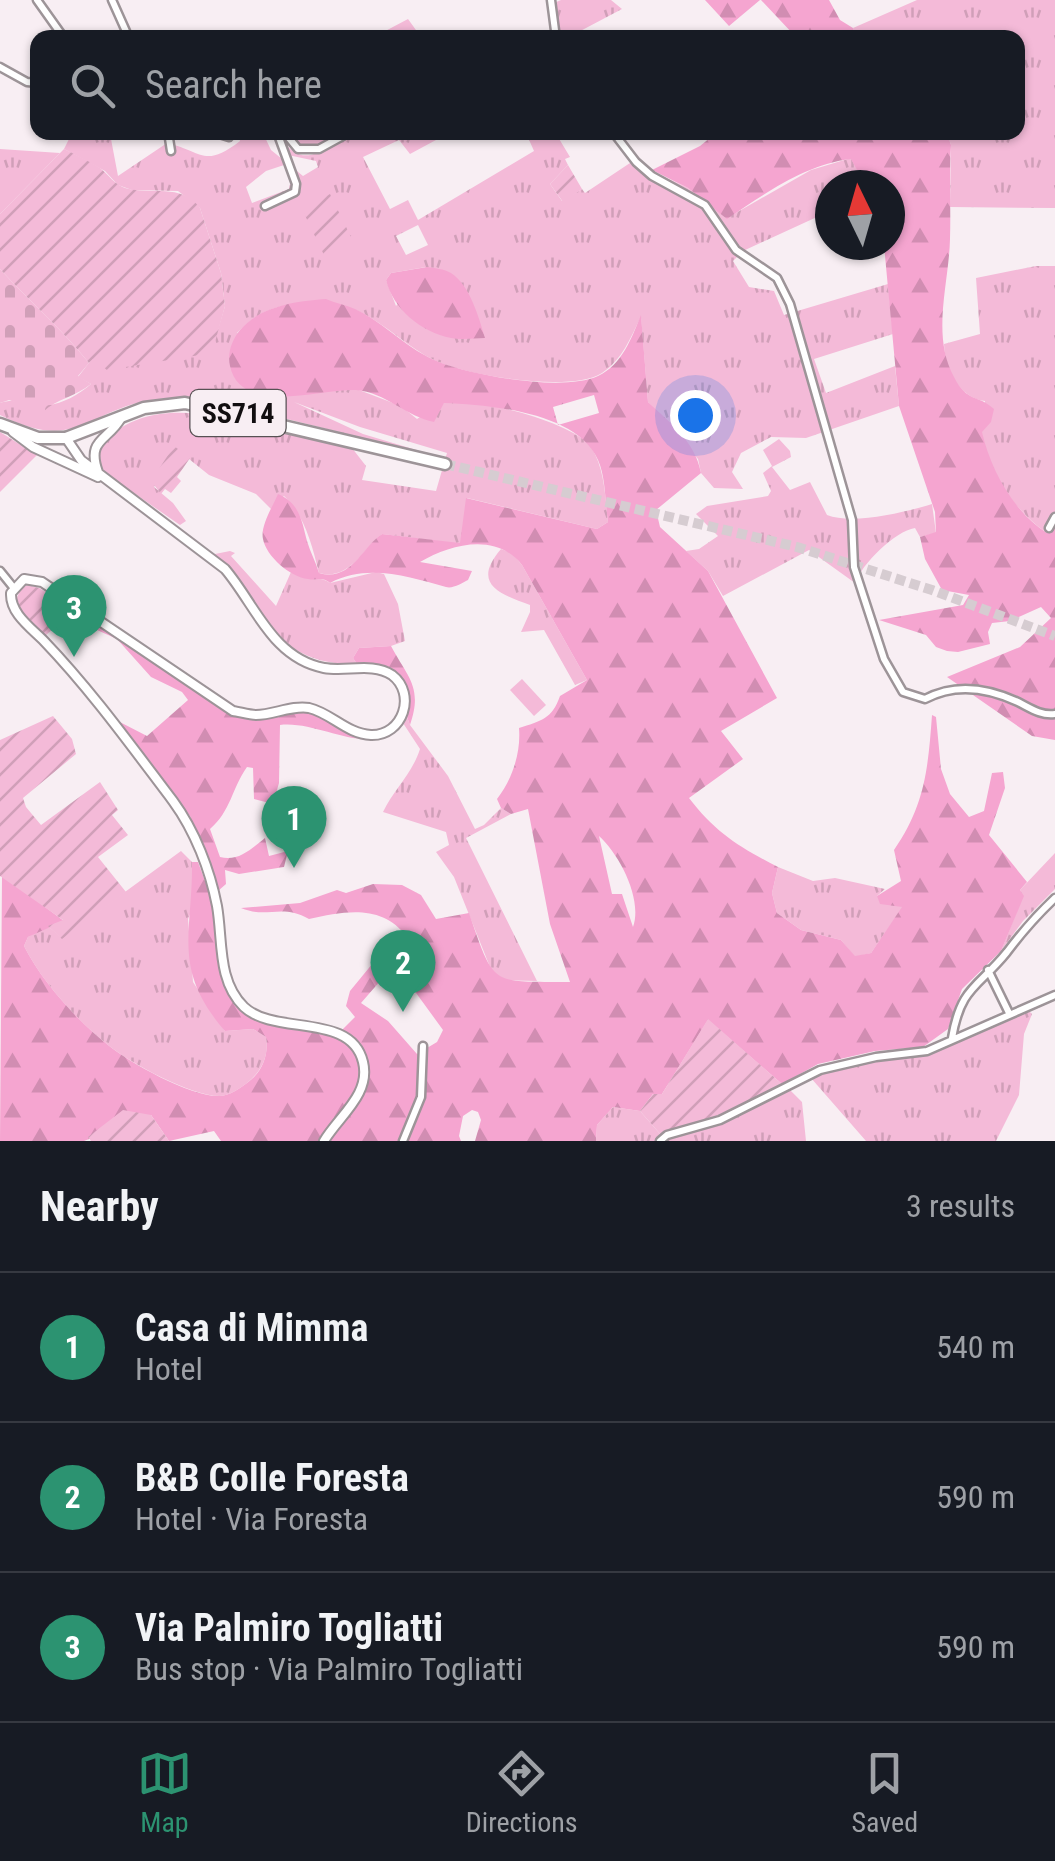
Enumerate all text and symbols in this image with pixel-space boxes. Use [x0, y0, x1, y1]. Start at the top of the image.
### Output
search box [30, 30, 1025, 140]
icon: search [65, 58, 120, 113]
text: Search here [145, 63, 322, 107]
north arrow [815, 170, 905, 260]
road number: SS714 [190, 390, 286, 436]
your location [670, 390, 721, 441]
pin: 3 [42, 574, 106, 657]
pin: 1 [262, 786, 326, 868]
pin: 2 [370, 930, 436, 1012]
text: Nearby [40, 1182, 159, 1231]
text: 3 results [906, 1187, 1015, 1225]
text: Casa di Mimma [135, 1306, 368, 1350]
text: 1 [64, 1328, 81, 1366]
text: 540 m [936, 1328, 1015, 1366]
text: Hotel [135, 1350, 203, 1388]
text: B&B Colle Foresta [135, 1456, 409, 1500]
text: 2 [64, 1478, 81, 1516]
text: 590 m [936, 1478, 1015, 1516]
text: Hotel · Via Foresta [135, 1500, 368, 1538]
text: Via Palmiro Togliatti [135, 1606, 443, 1650]
text: 3 [64, 1628, 81, 1666]
text: 590 m [936, 1628, 1015, 1666]
text: Bus stop · Via Palmiro Togliatti [135, 1650, 523, 1688]
tab: Map [137, 1746, 192, 1839]
tab: Directions [466, 1746, 578, 1839]
tab: Saved [851, 1746, 918, 1839]

